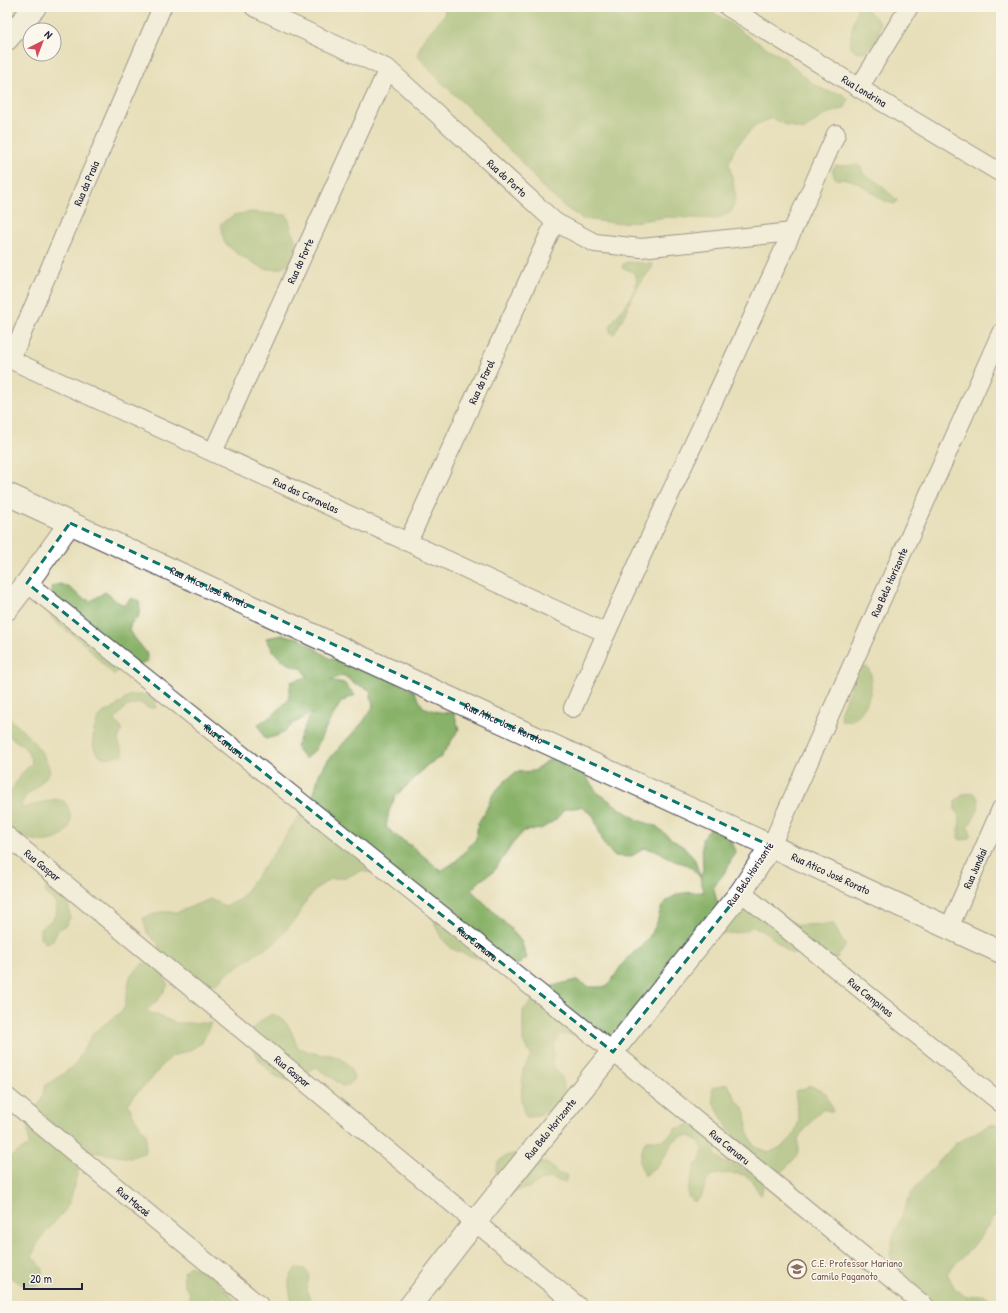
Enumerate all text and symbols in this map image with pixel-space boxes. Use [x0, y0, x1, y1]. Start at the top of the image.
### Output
north arrow [22, 22, 62, 62]
text: N [42, 27, 56, 42]
street label: Rua Londrina [839, 72, 890, 110]
street label: Rua do Porto [484, 156, 530, 200]
street label: Rua da Praia [70, 158, 102, 208]
street label: Rua do Forte [284, 235, 317, 286]
street label: Rua do Farol [465, 357, 498, 407]
street label: Rua das Caravelas [271, 474, 341, 516]
street label: Rua Belo Horizonte [868, 545, 911, 619]
street label: Rua Atico José Rorato [168, 563, 252, 612]
street label: Rua Atico José Rorato [462, 699, 546, 747]
street label: Rua Caruaru [201, 721, 248, 762]
street label: Rua Belo Horizonte [723, 839, 777, 909]
street label: Rua Gaspar [21, 846, 64, 885]
street label: Rua Jundiaí [960, 846, 990, 891]
street label: Rua Atico José Rorato [789, 849, 873, 898]
street label: Rua Caruaru [454, 923, 501, 964]
street label: Rua Campinas [845, 975, 896, 1020]
street label: Rua Gaspar [271, 1052, 314, 1091]
street label: Rua Belo Horizonte [521, 1095, 579, 1162]
street label: Rua Caruaru [707, 1126, 753, 1168]
street label: Rua Macaé [114, 1183, 154, 1220]
place label: C.E. Professor Mariano Camilo Paganoto [811, 1256, 903, 1283]
school or university icon: C.E. Professor Mariano Camilo Paganoto [786, 1258, 808, 1280]
scale bar [24, 1265, 82, 1291]
text: 20 m [30, 1270, 52, 1287]

